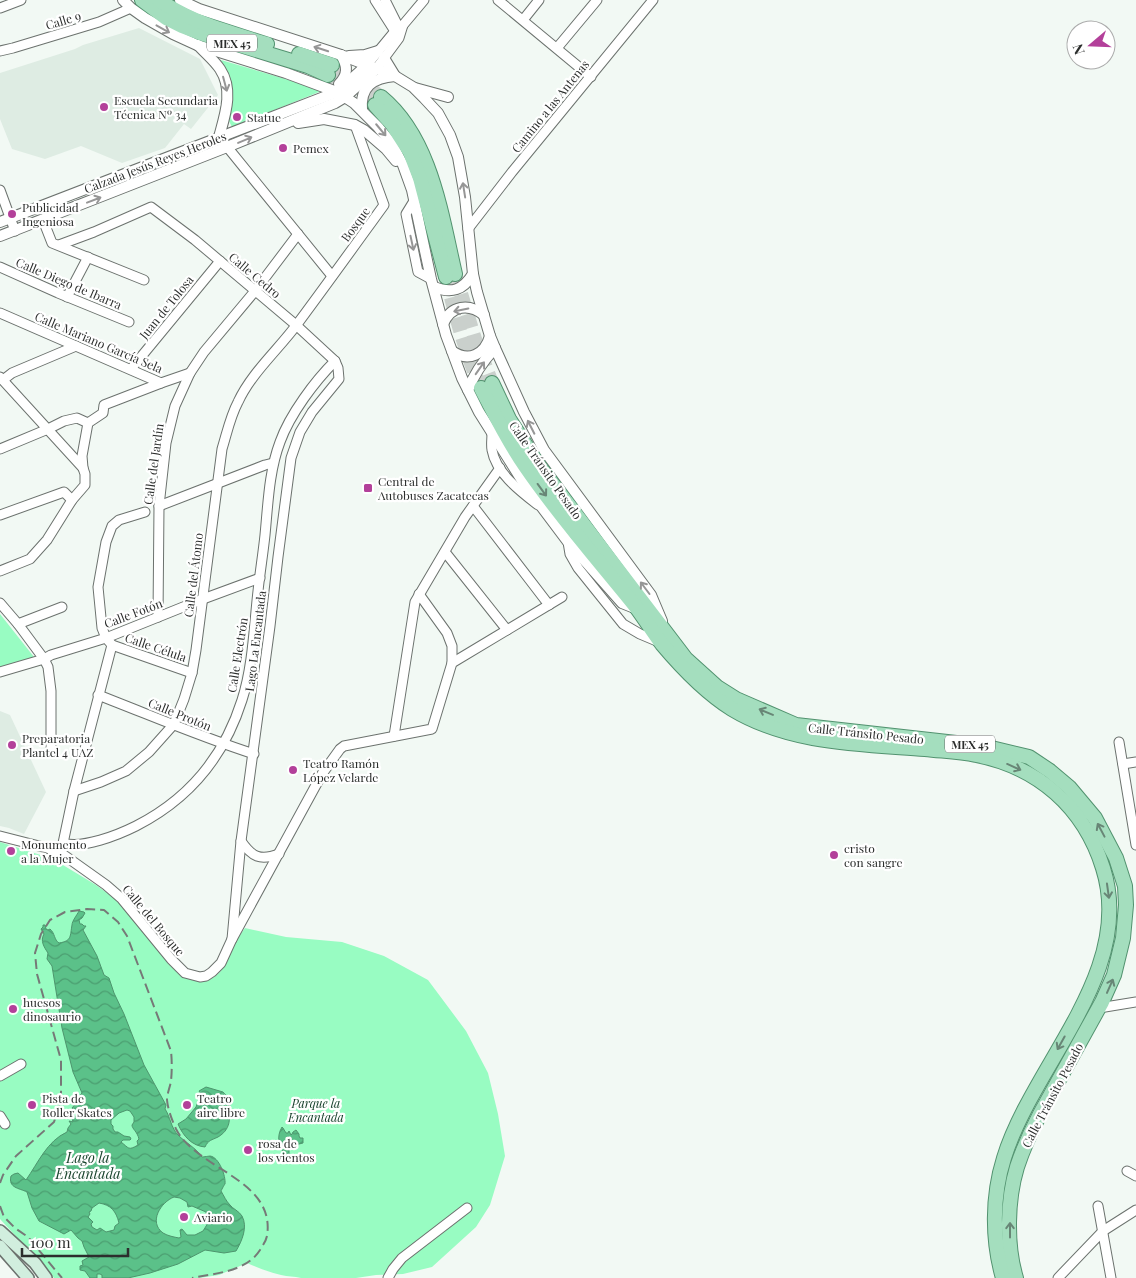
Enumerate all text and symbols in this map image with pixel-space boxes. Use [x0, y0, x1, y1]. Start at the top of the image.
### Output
street label: Calle 9 [43, 7, 83, 33]
north arrow [1066, 20, 1116, 70]
one-way arrow [155, 24, 169, 34]
road number: MEX 45 [207, 34, 257, 52]
text: N [1068, 42, 1089, 57]
one-way arrow [313, 43, 329, 53]
street label: Camino a las Antenas [508, 56, 592, 156]
one-way arrow [221, 75, 230, 91]
place label: Escuela Secundaria Técnica Nº 34 [114, 92, 218, 122]
marker: Escuela Secundaria Técnica Nº 34 [98, 101, 110, 113]
place label: Statue [247, 109, 281, 125]
marker: Statue [231, 111, 243, 123]
one-way arrow [375, 123, 386, 136]
street label: Calzada Jesús Reyes Heroles [82, 127, 228, 197]
one-way arrow [237, 135, 252, 144]
place label: Pemex [293, 140, 330, 156]
marker: Pemex [277, 142, 289, 154]
one-way arrow [458, 183, 468, 199]
one-way arrow [86, 194, 101, 204]
place label: Publicidad Ingeniosa [22, 199, 79, 229]
street label: Bosque [337, 203, 373, 245]
marker: Publicidad Ingeniosa [6, 208, 18, 220]
one-way arrow [408, 235, 417, 251]
street label: Calle Cedro [226, 249, 285, 302]
street label: Calle Diego de Ibarra [14, 253, 124, 313]
street label: Juan de Tolosa [135, 272, 197, 343]
one-way arrow [454, 305, 470, 315]
street label: Calle Mariano García Sela [33, 308, 165, 376]
one-way arrow [475, 361, 485, 375]
street label: Calle Tránsito Pesado [506, 418, 586, 523]
one-way arrow [526, 419, 536, 434]
street label: Calle del Jardín [139, 422, 167, 506]
place label: Central de Autobuses Zacatecas [377, 473, 489, 503]
marker: Central de Autobuses Zacatecas [362, 482, 374, 494]
one-way arrow [537, 483, 547, 497]
street label: Calle del Átomo [180, 532, 206, 618]
one-way arrow [640, 581, 650, 595]
street label: Lago La Encantada [241, 590, 269, 692]
street label: Calle Fotón [102, 595, 164, 631]
street label: Calle Electrón [223, 616, 251, 694]
street label: Calle Célula [123, 629, 189, 665]
street label: Calle Protón [146, 694, 214, 734]
one-way arrow [759, 707, 774, 717]
street label: Calle Tránsito Pesado [807, 719, 925, 747]
place label: Preparatoria Plantel 4 UAZ [22, 730, 93, 760]
road number: MEX 45 [945, 736, 995, 752]
marker: Preparatoria Plantel 4 UAZ [6, 739, 18, 751]
place label: Teatro Ramón López Velarde [303, 755, 379, 785]
one-way arrow [1006, 763, 1021, 773]
marker: Teatro Ramón López Velarde [287, 764, 299, 776]
one-way arrow [1096, 823, 1106, 838]
place label: Monumento a la Mujer [21, 836, 87, 866]
place label: cristo con sangre [844, 840, 902, 870]
marker: Monumento a la Mujer [5, 845, 17, 857]
marker: cristo con sangre [828, 849, 840, 861]
street label: Calle del Bosque [119, 881, 189, 959]
one-way arrow [1103, 882, 1113, 898]
one-way arrow [1105, 979, 1115, 994]
place label: huesos dinosaurio [23, 994, 81, 1024]
marker: huesos dinosaurio [7, 1003, 19, 1015]
one-way arrow [1056, 1035, 1065, 1050]
street label: Calle Tránsito Pesado [1018, 1040, 1087, 1150]
place label: Pista de Roller Skates [42, 1090, 112, 1120]
place label: Teatro aire libre [197, 1090, 245, 1120]
park label: Parque la Encantada [287, 1095, 344, 1125]
marker: Pista de Roller Skates [26, 1099, 38, 1111]
marker: Teatro aire libre [181, 1099, 193, 1111]
place label: rosa de los vientos [258, 1135, 315, 1165]
marker: rosa de los vientos [242, 1144, 254, 1156]
water label: Lago la Encantada [54, 1148, 121, 1183]
place label: Aviario [193, 1209, 233, 1225]
marker: Aviario [178, 1211, 190, 1223]
one-way arrow [1005, 1222, 1015, 1238]
scale bar [22, 1226, 129, 1258]
text: 100 m [30, 1232, 71, 1252]

